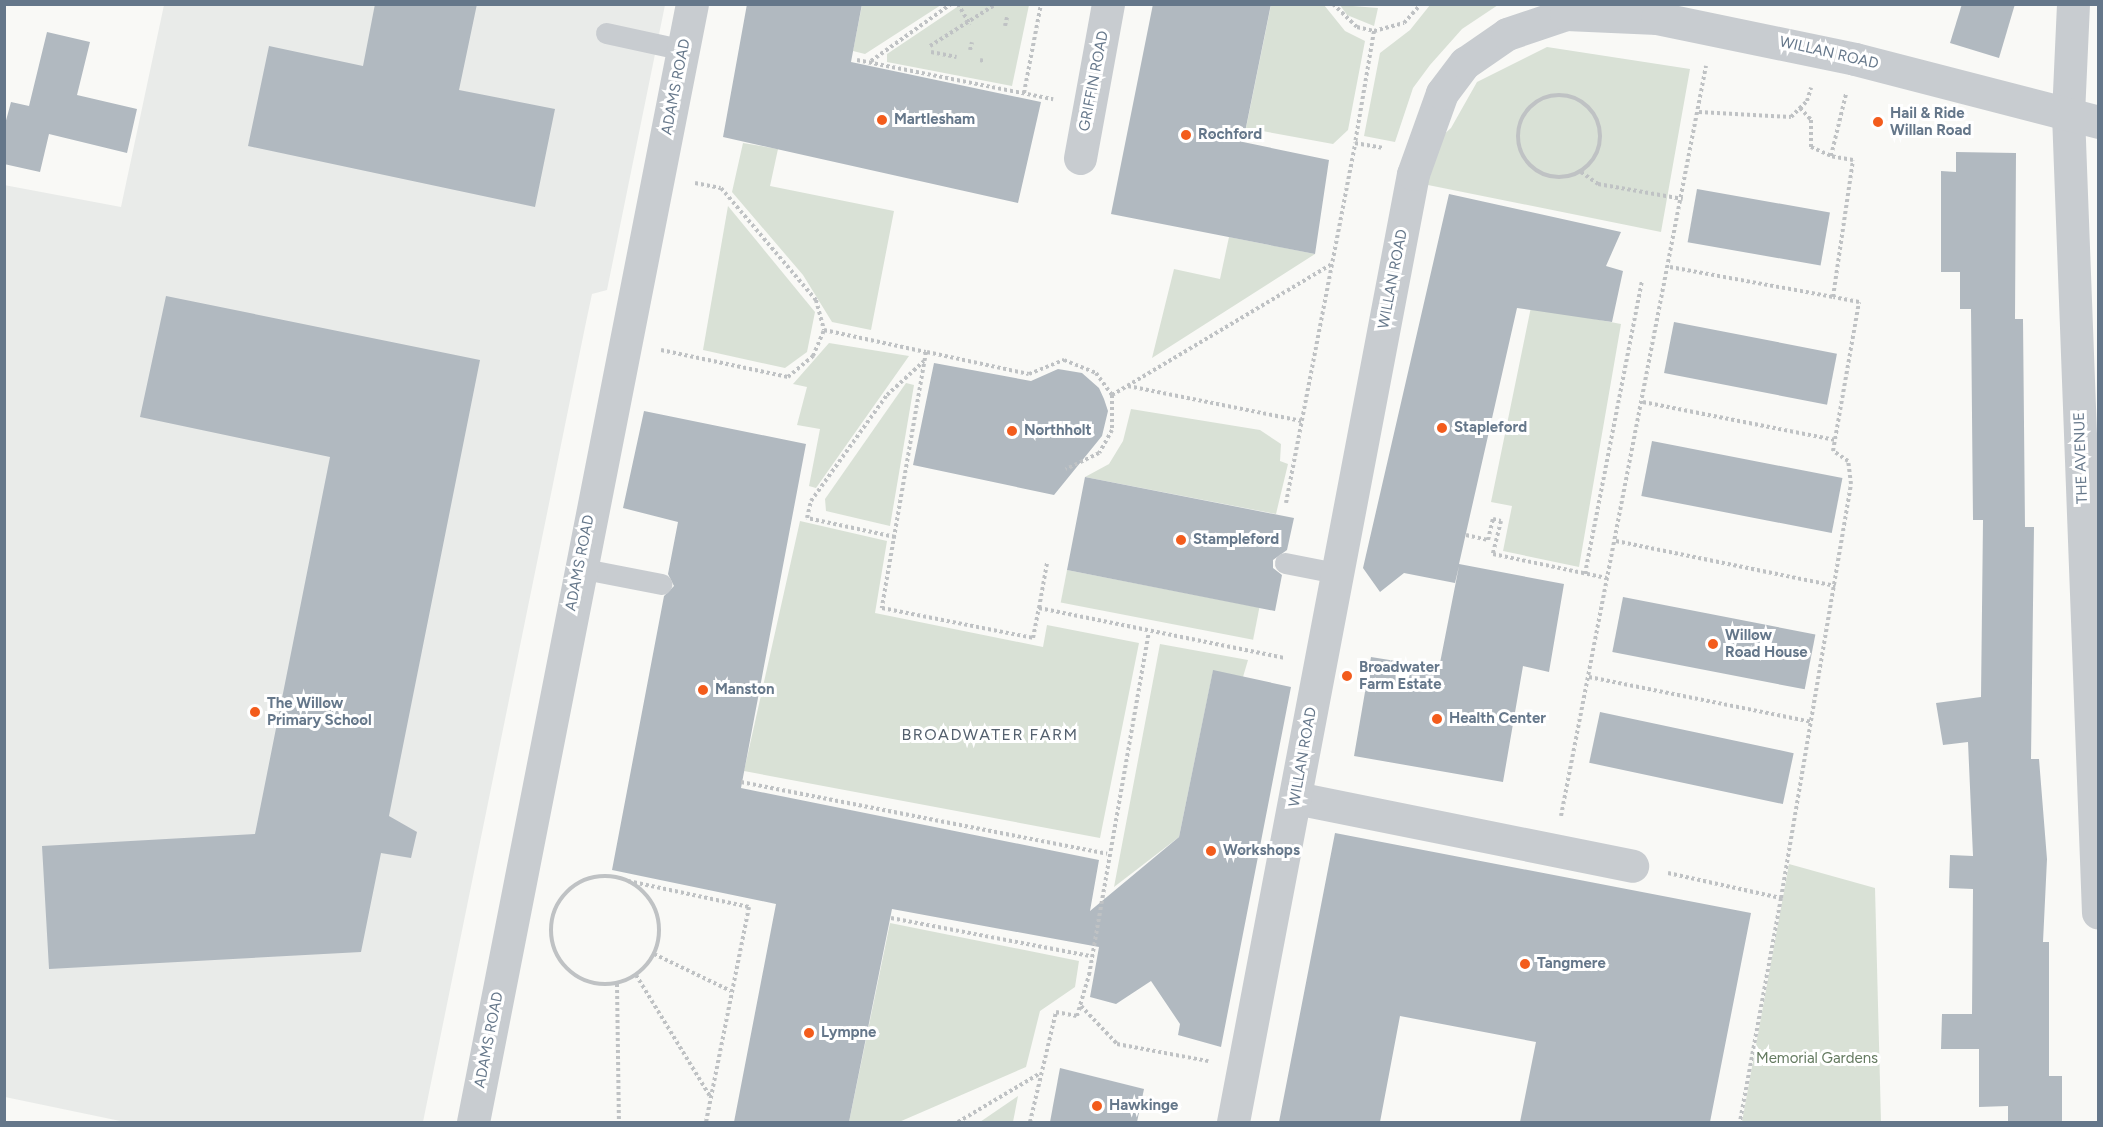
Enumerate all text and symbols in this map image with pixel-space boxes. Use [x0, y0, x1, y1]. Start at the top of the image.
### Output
street label: GRIFFIN ROAD [1075, 29, 1113, 133]
street label: WILLAN ROAD [1778, 33, 1880, 73]
street label: ADAMS ROAD [658, 37, 694, 137]
place label: Hail & Ride Willan Road [1890, 104, 1971, 139]
place label: Martlesham [894, 111, 975, 129]
marker: Martlesham [875, 113, 889, 127]
marker: Hail & Ride Willan Road [1871, 115, 1885, 129]
place label: Rochford [1198, 126, 1262, 144]
marker: Rochford [1179, 128, 1193, 142]
street label: WILLAN ROAD [1375, 228, 1411, 330]
street label: THE AVENUE [2070, 412, 2092, 504]
place label: Stapleford [1454, 419, 1527, 437]
marker: Stapleford [1435, 421, 1449, 435]
place label: Northholt [1024, 422, 1092, 440]
marker: Northholt [1005, 424, 1019, 438]
street label: ADAMS ROAD [562, 513, 598, 613]
place label: Stampleford [1193, 531, 1279, 549]
marker: Stampleford [1174, 533, 1188, 547]
place label: Willow Road House [1725, 626, 1808, 661]
marker: Willow Road House [1706, 637, 1720, 651]
place label: Broadwater Farm Estate [1359, 658, 1441, 693]
marker: Broadwater Farm Estate [1340, 669, 1354, 683]
place label: Manston [715, 681, 774, 699]
marker: Manston [696, 683, 710, 697]
place label: The Willow Primary School [267, 694, 372, 729]
marker: The Willow Primary School [248, 705, 262, 719]
street label: WILLAN ROAD [1285, 706, 1321, 808]
place label: Health Center [1449, 710, 1546, 728]
marker: Health Center [1430, 712, 1444, 726]
district label: BROADWATER FARM [901, 725, 1079, 745]
place label: Workshops [1223, 842, 1300, 860]
marker: Workshops [1204, 844, 1218, 858]
place label: Tangmere [1537, 955, 1606, 973]
marker: Tangmere [1518, 957, 1532, 971]
street label: ADAMS ROAD [471, 990, 507, 1090]
place label: Lympne [821, 1024, 876, 1042]
marker: Lympne [802, 1026, 816, 1040]
park label: Memorial Gardens [1756, 1050, 1878, 1068]
place label: Hawkinge [1109, 1097, 1178, 1115]
marker: Hawkinge [1090, 1099, 1104, 1113]

